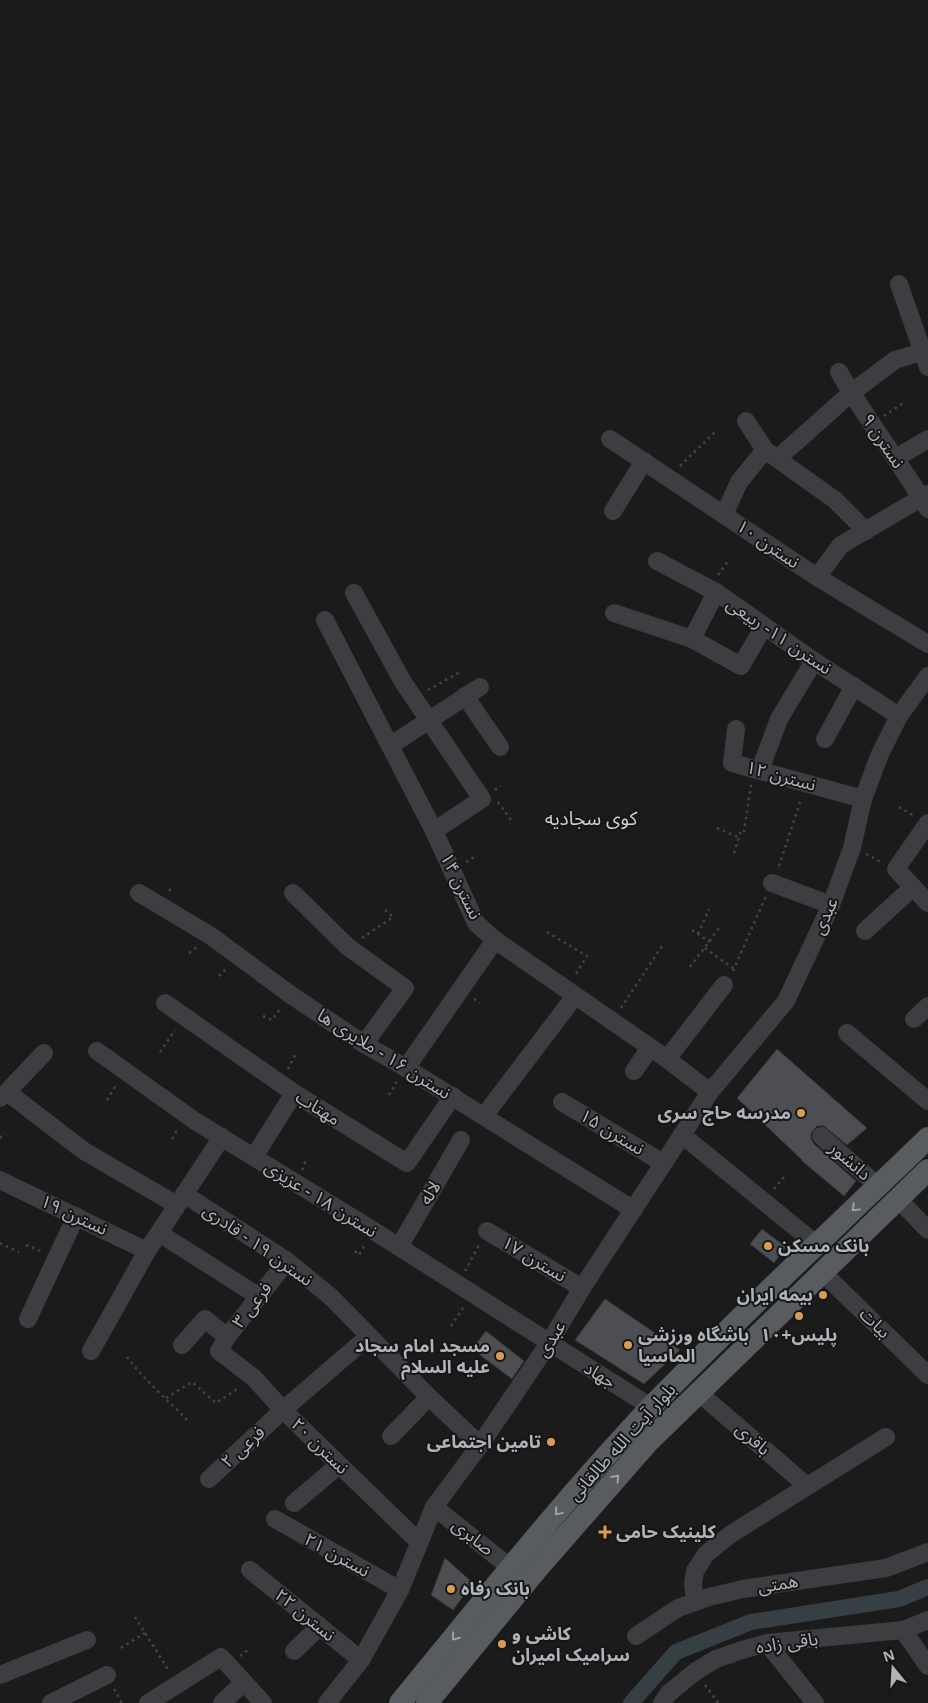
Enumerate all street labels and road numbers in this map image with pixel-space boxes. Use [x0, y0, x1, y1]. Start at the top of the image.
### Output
street label: نسترن ۹ [857, 408, 911, 473]
street label: نسترن ۱۰ [732, 513, 805, 573]
street label: نسترن ۱۱- ربیعی [722, 591, 837, 679]
street label: نسترن ۱۲ [744, 754, 819, 796]
street label: نسترن ۱۴ [435, 848, 488, 923]
street label: عبدی [805, 893, 843, 938]
street label: نسترن ۱۶ - ملایری ها [313, 1002, 456, 1104]
street label: مهتاب [292, 1084, 345, 1130]
street label: نسترن ۱۵ [576, 1102, 649, 1160]
street label: دانشور [824, 1135, 877, 1185]
street label: نسترن ۱۸ - عزیزی [261, 1154, 382, 1242]
street label: لاله [413, 1176, 446, 1209]
street label: نسترن ۱۹ [37, 1188, 112, 1240]
street label: نسترن ۱۹ - قادری [199, 1197, 318, 1291]
street label: نسترن ۱۷ [498, 1229, 571, 1287]
street label: فرعی ۳ [226, 1277, 277, 1332]
street label: بیات [855, 1302, 897, 1343]
street label: عبدی [530, 1316, 571, 1361]
street label: جهاد [580, 1355, 621, 1393]
street label: بلوار آیت الله طالقانی [562, 1377, 681, 1505]
street label: نسترن ۲۰ [287, 1412, 355, 1479]
street label: باقری [731, 1416, 776, 1460]
street label: فرعی ۲ [215, 1420, 270, 1473]
street label: صابری [448, 1512, 500, 1560]
street label: نسترن ۲۱ [300, 1526, 375, 1582]
street label: همتی [756, 1568, 800, 1598]
street label: نسترن ۲۲ [270, 1582, 341, 1646]
street label: باقی زاده [754, 1626, 819, 1658]

